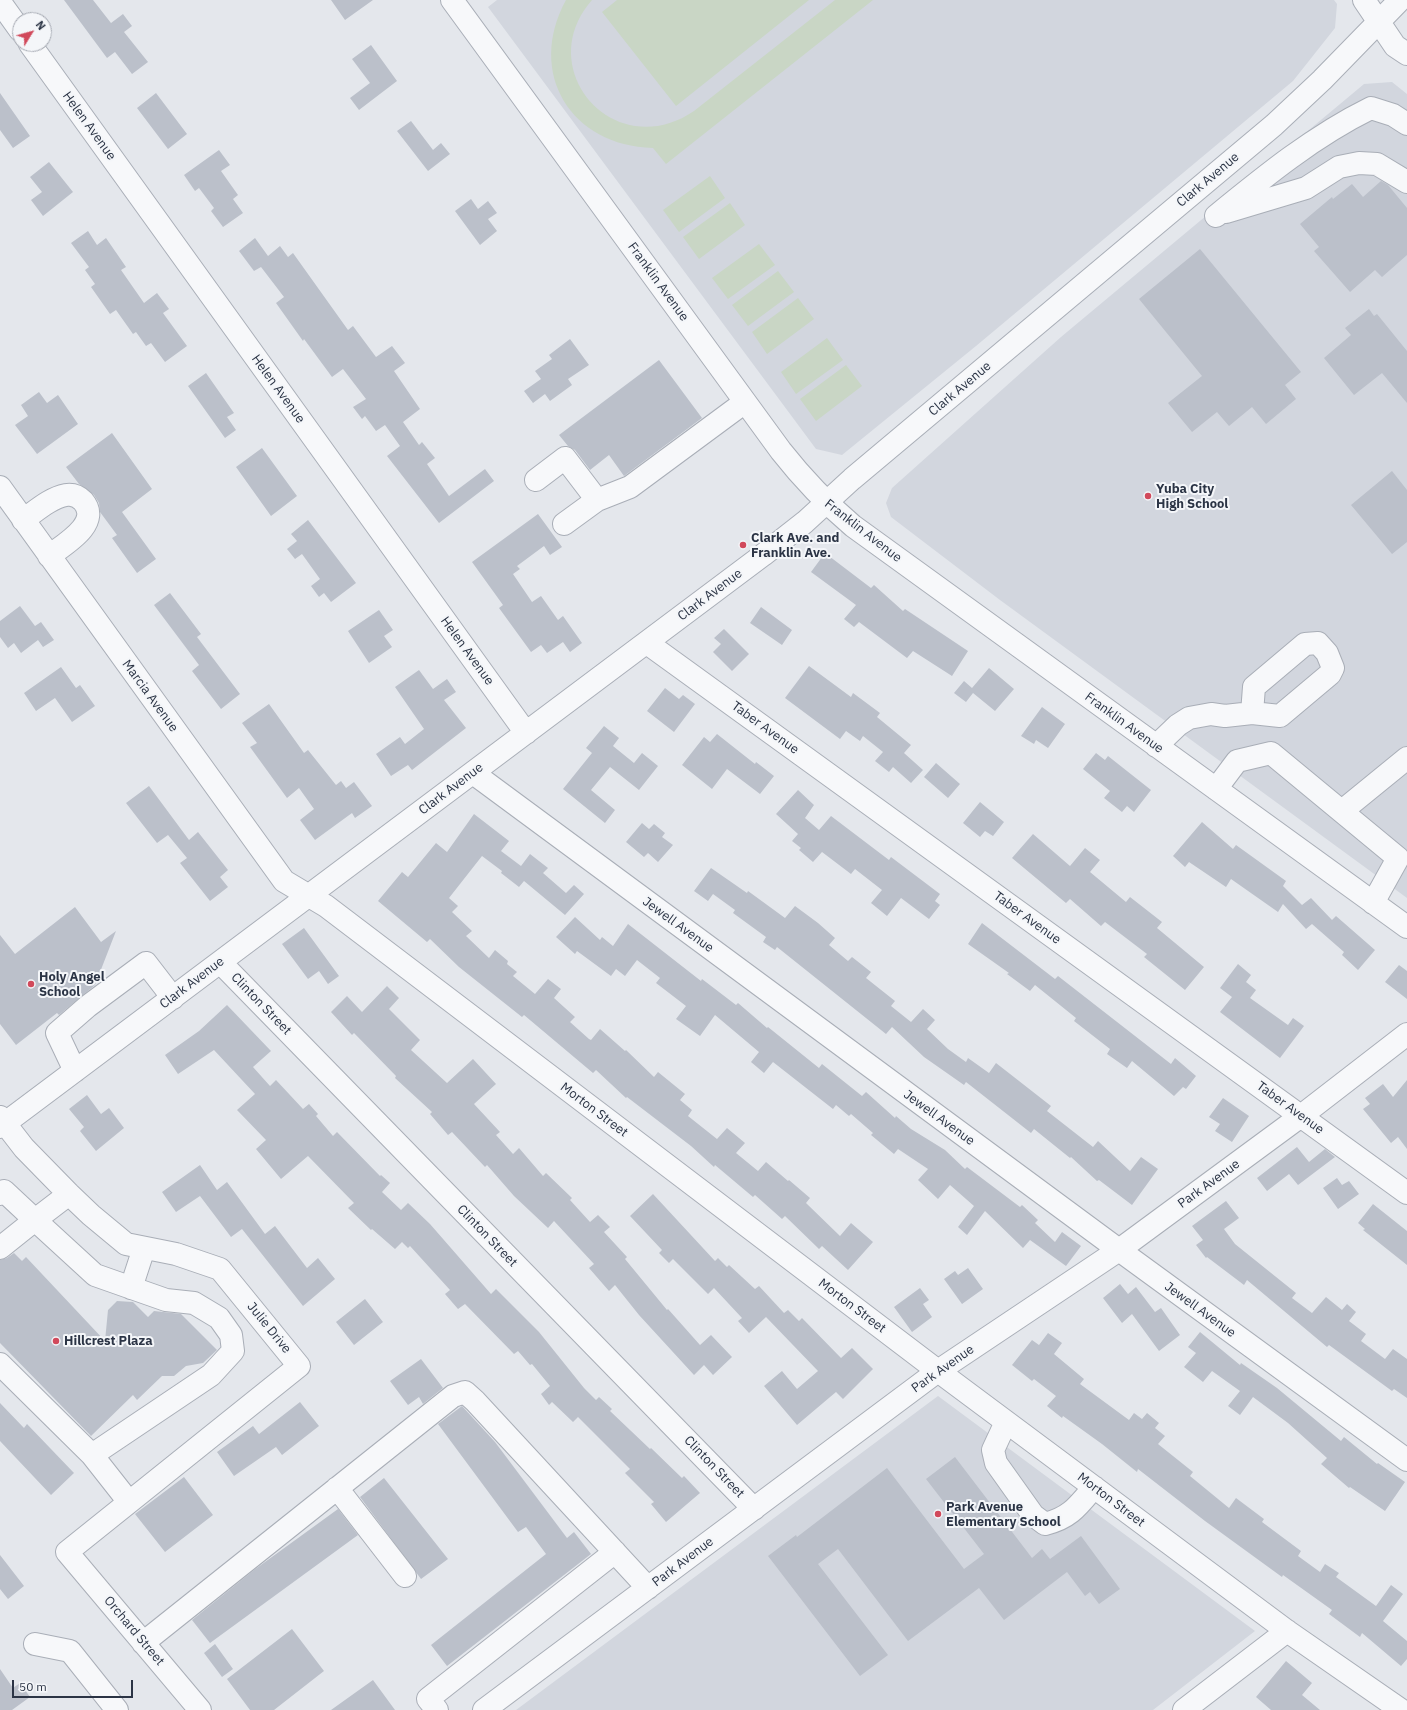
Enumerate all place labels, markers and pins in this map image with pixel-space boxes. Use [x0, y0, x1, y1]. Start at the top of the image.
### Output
place label: Yuba City High School [1156, 481, 1228, 512]
marker: Yuba City High School [1143, 491, 1153, 501]
place label: Clark Ave. and Franklin Ave. [751, 530, 839, 561]
marker: Clark Ave. and Franklin Ave. [738, 540, 748, 550]
place label: Holy Angel School [39, 969, 105, 1000]
marker: Holy Angel School [26, 979, 36, 989]
place label: Hillcrest Plaza [64, 1333, 153, 1349]
marker: Hillcrest Plaza [51, 1336, 61, 1346]
place label: Park Avenue Elementary School [946, 1499, 1061, 1530]
marker: Park Avenue Elementary School [933, 1509, 943, 1519]

